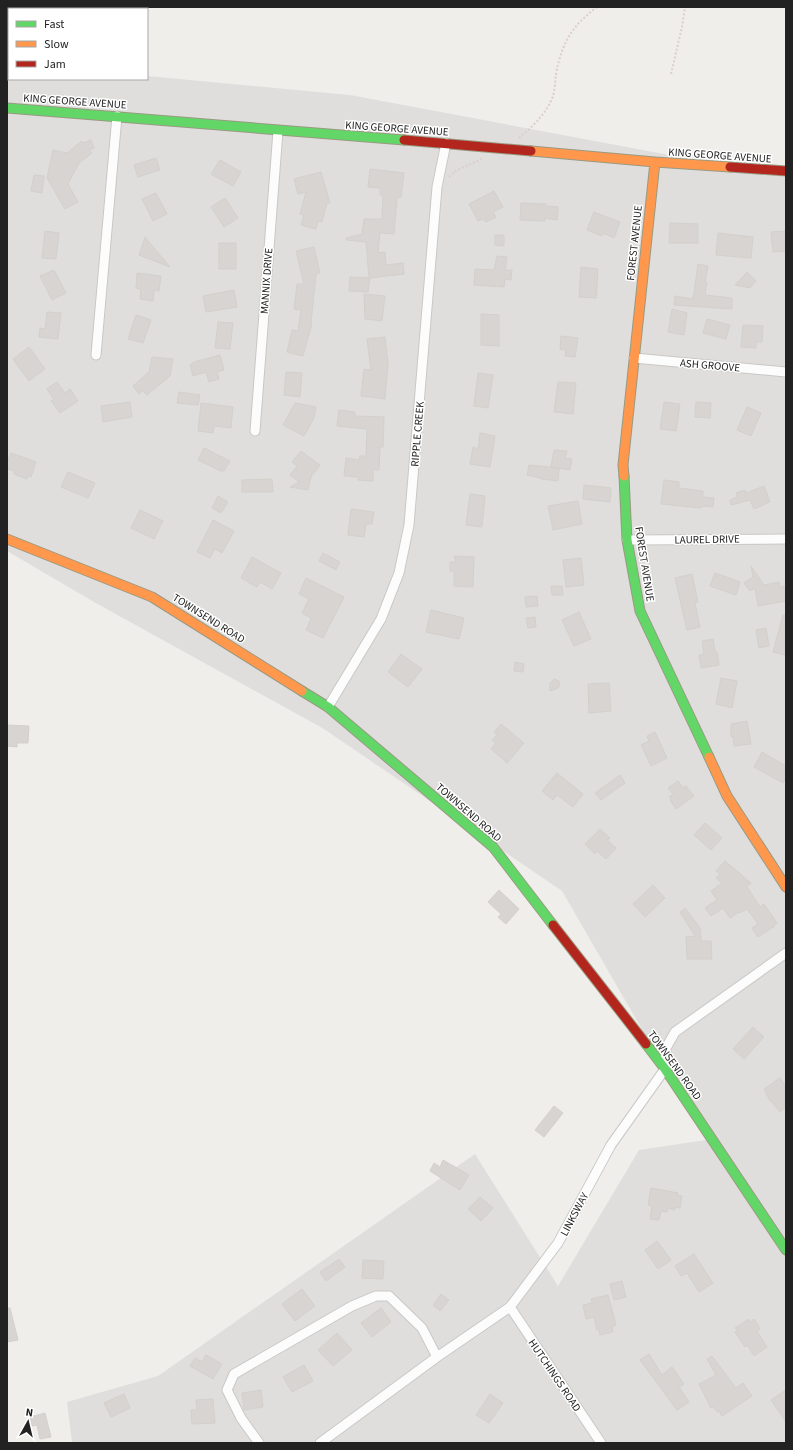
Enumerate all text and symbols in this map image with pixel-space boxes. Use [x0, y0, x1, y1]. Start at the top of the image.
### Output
legend [8, 8, 148, 80]
text: Fast [44, 16, 64, 33]
text: Slow [44, 36, 69, 53]
text: Jam [44, 56, 66, 73]
street label: KING GEORGE AVENUE [23, 90, 127, 113]
street label: KING GEORGE AVENUE [345, 117, 449, 140]
street label: KING GEORGE AVENUE [668, 144, 772, 167]
street label: FOREST AVENUE [623, 204, 646, 281]
street label: MANNIX DRIVE [257, 247, 276, 315]
street label: ASH GROOVE [679, 355, 741, 376]
street label: RIPPLE CREEK [407, 400, 428, 467]
street label: FOREST AVENUE [631, 526, 658, 603]
street label: LAUREL DRIVE [674, 531, 740, 548]
street label: TOWNSEND ROAD [170, 590, 248, 647]
street label: TOWNSEND ROAD [433, 780, 505, 845]
street label: TOWNSEND ROAD [644, 1027, 705, 1103]
street label: LINKSWAY [557, 1189, 593, 1239]
street label: HUTCHINGS ROAD [525, 1336, 585, 1415]
north arrow [8, 1402, 48, 1442]
text: N [25, 1405, 34, 1421]

